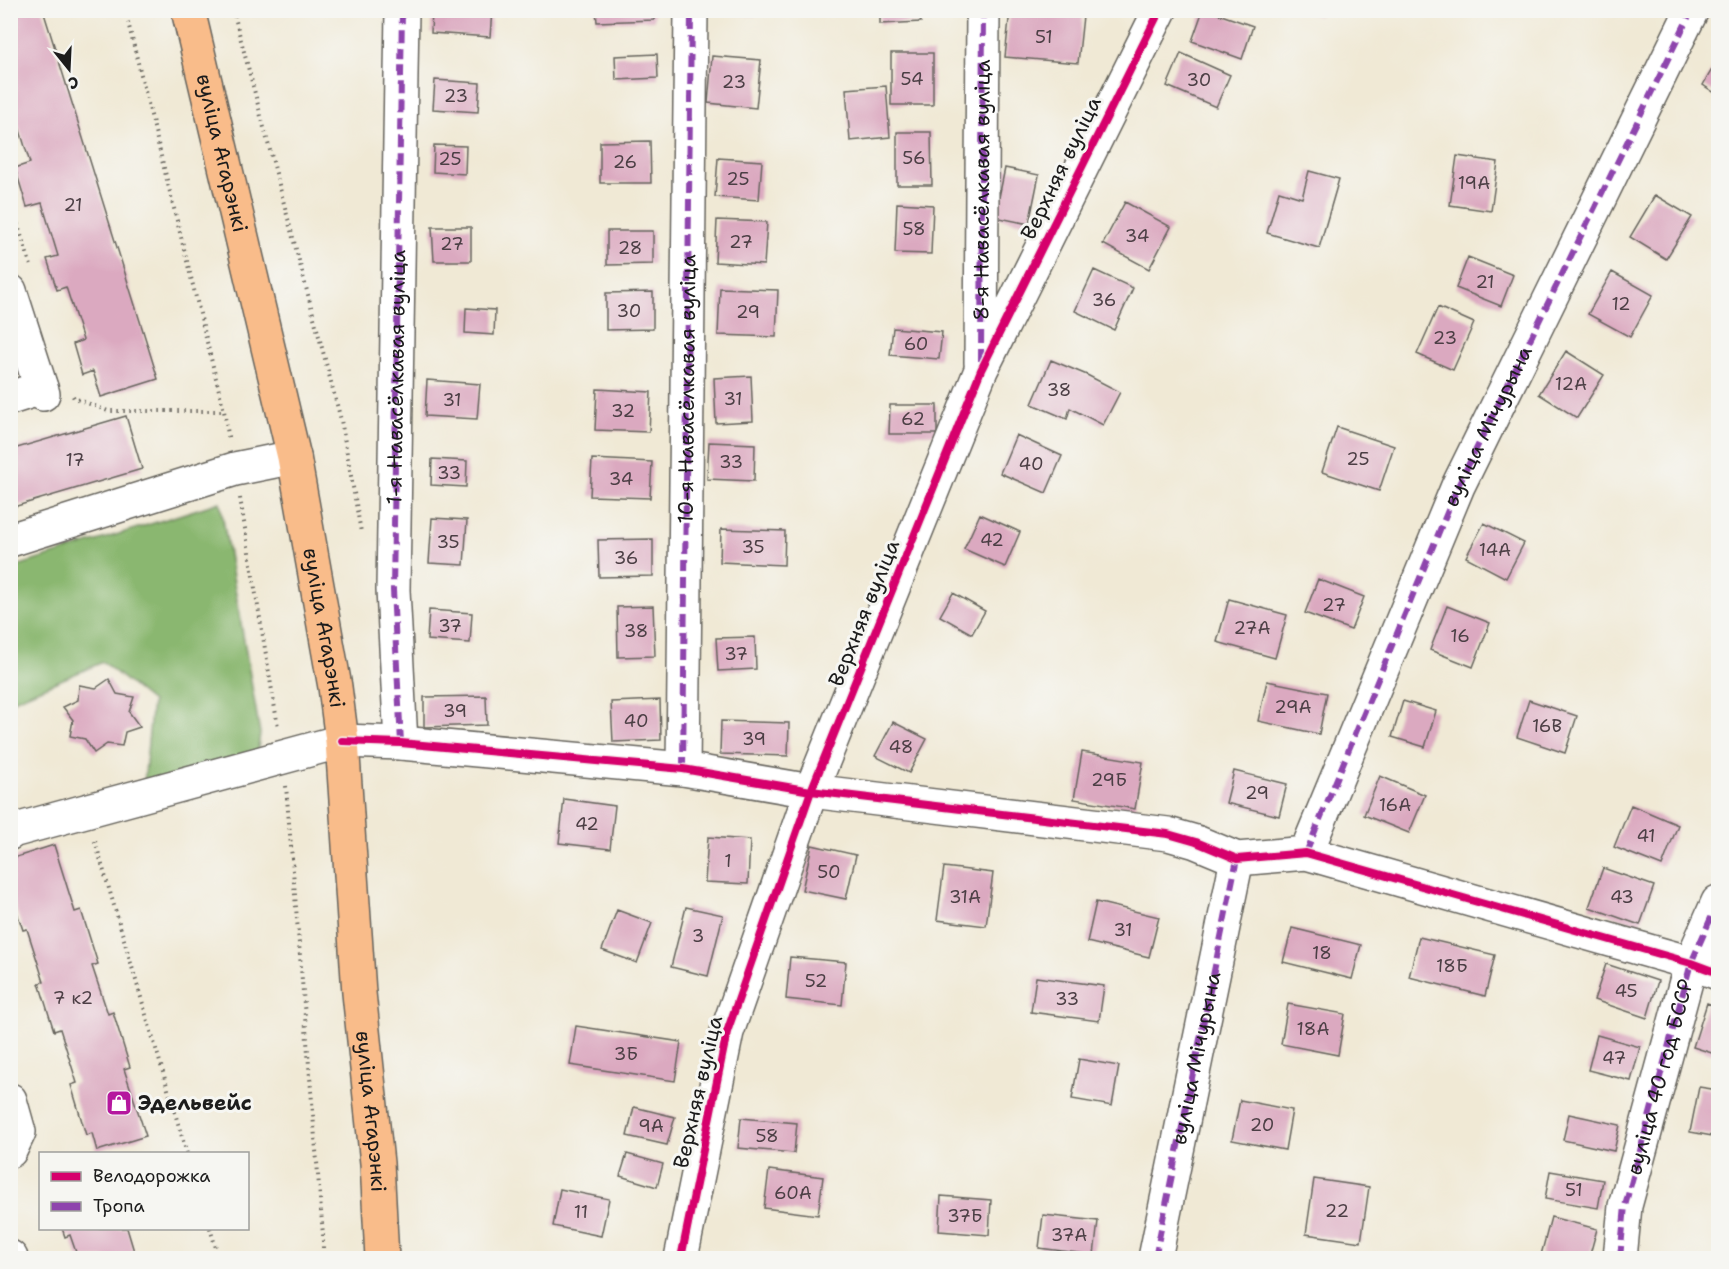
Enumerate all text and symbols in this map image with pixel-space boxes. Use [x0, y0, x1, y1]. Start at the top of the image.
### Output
house number: 51 [1035, 25, 1053, 49]
north arrow [39, 39, 99, 99]
street label: 8-я Навасёлкавая вуліца [967, 59, 997, 321]
house number: 54 [900, 67, 924, 91]
house number: 30 [1187, 68, 1211, 92]
house number: 23 [722, 70, 746, 94]
text: С [65, 71, 81, 94]
street label: вуліца Агарэнкі [190, 71, 254, 235]
house number: 23 [444, 84, 468, 108]
street label: Верхняя вуліца [1014, 92, 1108, 244]
house number: 56 [902, 146, 926, 170]
house number: 25 [438, 147, 462, 171]
house number: 26 [613, 150, 637, 174]
house number: 25 [726, 167, 750, 191]
house number: 19А [1458, 171, 1490, 195]
house number: 21 [63, 193, 83, 217]
house number: 58 [902, 217, 926, 241]
house number: 34 [1125, 224, 1149, 248]
house number: 27 [729, 230, 753, 254]
house number: 27 [440, 232, 464, 256]
house number: 28 [618, 236, 642, 260]
street label: 1-я Навасёлкавая вуліца [380, 250, 412, 505]
street label: 10-я Навасёлкавая вуліца [672, 254, 702, 524]
house number: 21 [1475, 270, 1495, 294]
house number: 36 [1092, 288, 1116, 312]
house number: 12 [1611, 292, 1631, 316]
house number: 30 [617, 299, 641, 323]
house number: 29 [736, 300, 760, 324]
house number: 23 [1433, 326, 1457, 350]
house number: 60 [904, 332, 928, 356]
street label: вуліца Мічурына [1437, 341, 1539, 511]
house number: 12А [1555, 372, 1587, 396]
house number: 38 [1047, 378, 1071, 402]
house number: 31 [723, 387, 743, 411]
house number: 31 [442, 388, 462, 412]
house number: 32 [611, 399, 635, 423]
house number: 62 [901, 407, 925, 431]
house number: 25 [1346, 447, 1370, 471]
house number: 17 [65, 448, 85, 472]
house number: 33 [719, 450, 743, 474]
house number: 40 [1018, 452, 1044, 476]
house number: 33 [437, 461, 461, 485]
house number: 34 [609, 467, 633, 491]
house number: 42 [980, 528, 1004, 552]
house number: 35 [436, 530, 460, 554]
house number: 35 [741, 535, 765, 559]
street label: Верхняя вуліца [822, 535, 906, 691]
house number: 14А [1479, 538, 1511, 562]
street label: вуліца Агарэнкі [296, 546, 352, 710]
house number: 36 [614, 546, 638, 570]
house number: 27 [1322, 593, 1346, 617]
house number: 37 [438, 614, 462, 638]
house number: 27А [1233, 616, 1271, 640]
house number: 38 [624, 619, 648, 643]
house number: 16 [1450, 624, 1470, 648]
house number: 37 [724, 642, 748, 666]
house number: 29А [1274, 695, 1312, 719]
house number: 39 [443, 699, 467, 723]
house number: 40 [623, 709, 649, 733]
house number: 16В [1532, 714, 1562, 738]
house number: 39 [742, 727, 766, 751]
house number: 48 [889, 735, 913, 759]
house number: 29Б [1091, 768, 1127, 792]
house number: 29 [1245, 781, 1269, 805]
house number: 16А [1379, 793, 1411, 817]
house number: 42 [575, 812, 599, 836]
house number: 41 [1636, 824, 1656, 848]
house number: 1 [724, 849, 732, 873]
house number: 50 [817, 860, 841, 884]
house number: 31А [949, 885, 981, 909]
house number: 43 [1610, 885, 1634, 909]
house number: 31 [1113, 918, 1133, 942]
house number: 3 [692, 924, 704, 948]
house number: 18 [1312, 941, 1332, 965]
house number: 18Б [1436, 954, 1468, 978]
house number: 52 [805, 969, 827, 993]
street label: вуліца Мічурына [1165, 969, 1227, 1147]
street label: вуліца 40 год БССР [1620, 976, 1700, 1178]
house number: 45 [1614, 979, 1638, 1003]
house number: 7 к2 [53, 986, 93, 1010]
house number: 33 [1055, 987, 1079, 1011]
street label: Верхняя вуліца [667, 1013, 729, 1171]
house number: 18А [1297, 1017, 1329, 1041]
street label: вуліца Агарэнкі [349, 1029, 393, 1193]
house number: 3Б [614, 1042, 638, 1066]
house number: 47 [1602, 1046, 1626, 1070]
shop icon: Эдельвейс [104, 1088, 134, 1118]
place label: Эдельвейс [138, 1089, 252, 1117]
house number: 20 [1250, 1113, 1274, 1137]
house number: 9А [638, 1114, 664, 1138]
house number: 58 [755, 1124, 779, 1148]
legend [39, 1152, 249, 1230]
text: Велодорожка [93, 1164, 211, 1188]
house number: 51 [1565, 1178, 1583, 1202]
house number: 60А [774, 1181, 812, 1205]
text: Тропа [93, 1194, 145, 1218]
house number: 22 [1325, 1199, 1349, 1223]
house number: 11 [574, 1200, 588, 1224]
house number: 37Б [947, 1204, 983, 1228]
house number: 37А [1051, 1223, 1087, 1247]

